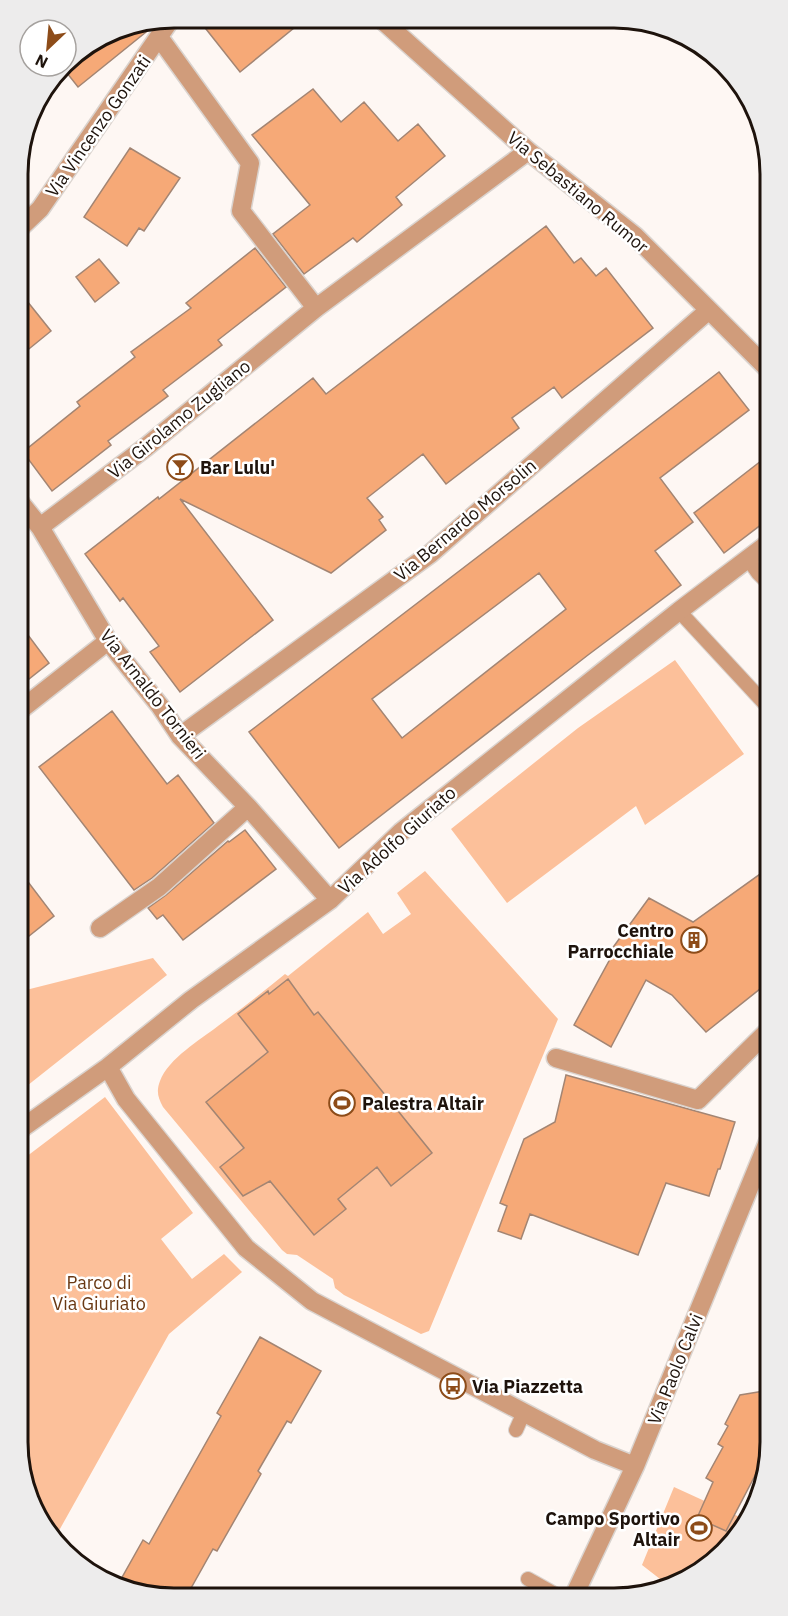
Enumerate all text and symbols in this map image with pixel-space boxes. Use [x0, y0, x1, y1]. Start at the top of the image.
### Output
north arrow [18, 18, 78, 78]
text: N [32, 50, 51, 73]
street label: Via Vincenzo Gonzati [40, 51, 156, 201]
street label: Via Sebastiano Rumor [503, 126, 654, 258]
street label: Via Girolamo Zugliano [103, 354, 255, 484]
bar icon: Bar Lulu' [165, 452, 195, 482]
street label: Via Bernardo Morsolin [389, 454, 541, 586]
place label: Bar Lulu' [200, 456, 275, 479]
street label: Via Arnaldo Tornieri [95, 624, 211, 764]
street label: Via Adolfo Giuriato [333, 781, 461, 899]
place label: Centro Parrocchiale [567, 919, 674, 963]
building icon: Centro Parrocchiale [679, 925, 709, 955]
sports icon: Palestra Altair [327, 1088, 357, 1118]
place label: Palestra Altair [362, 1092, 484, 1115]
park label: Parco di Via Giuriato [52, 1271, 146, 1315]
street label: Via Paolo Calvi [642, 1310, 708, 1428]
bus stop icon: Via Piazzetta [438, 1371, 468, 1401]
place label: Via Piazzetta [472, 1375, 583, 1398]
place label: Campo Sportivo Altair [545, 1507, 680, 1551]
sports icon: Campo Sportivo Altair [684, 1513, 714, 1543]

